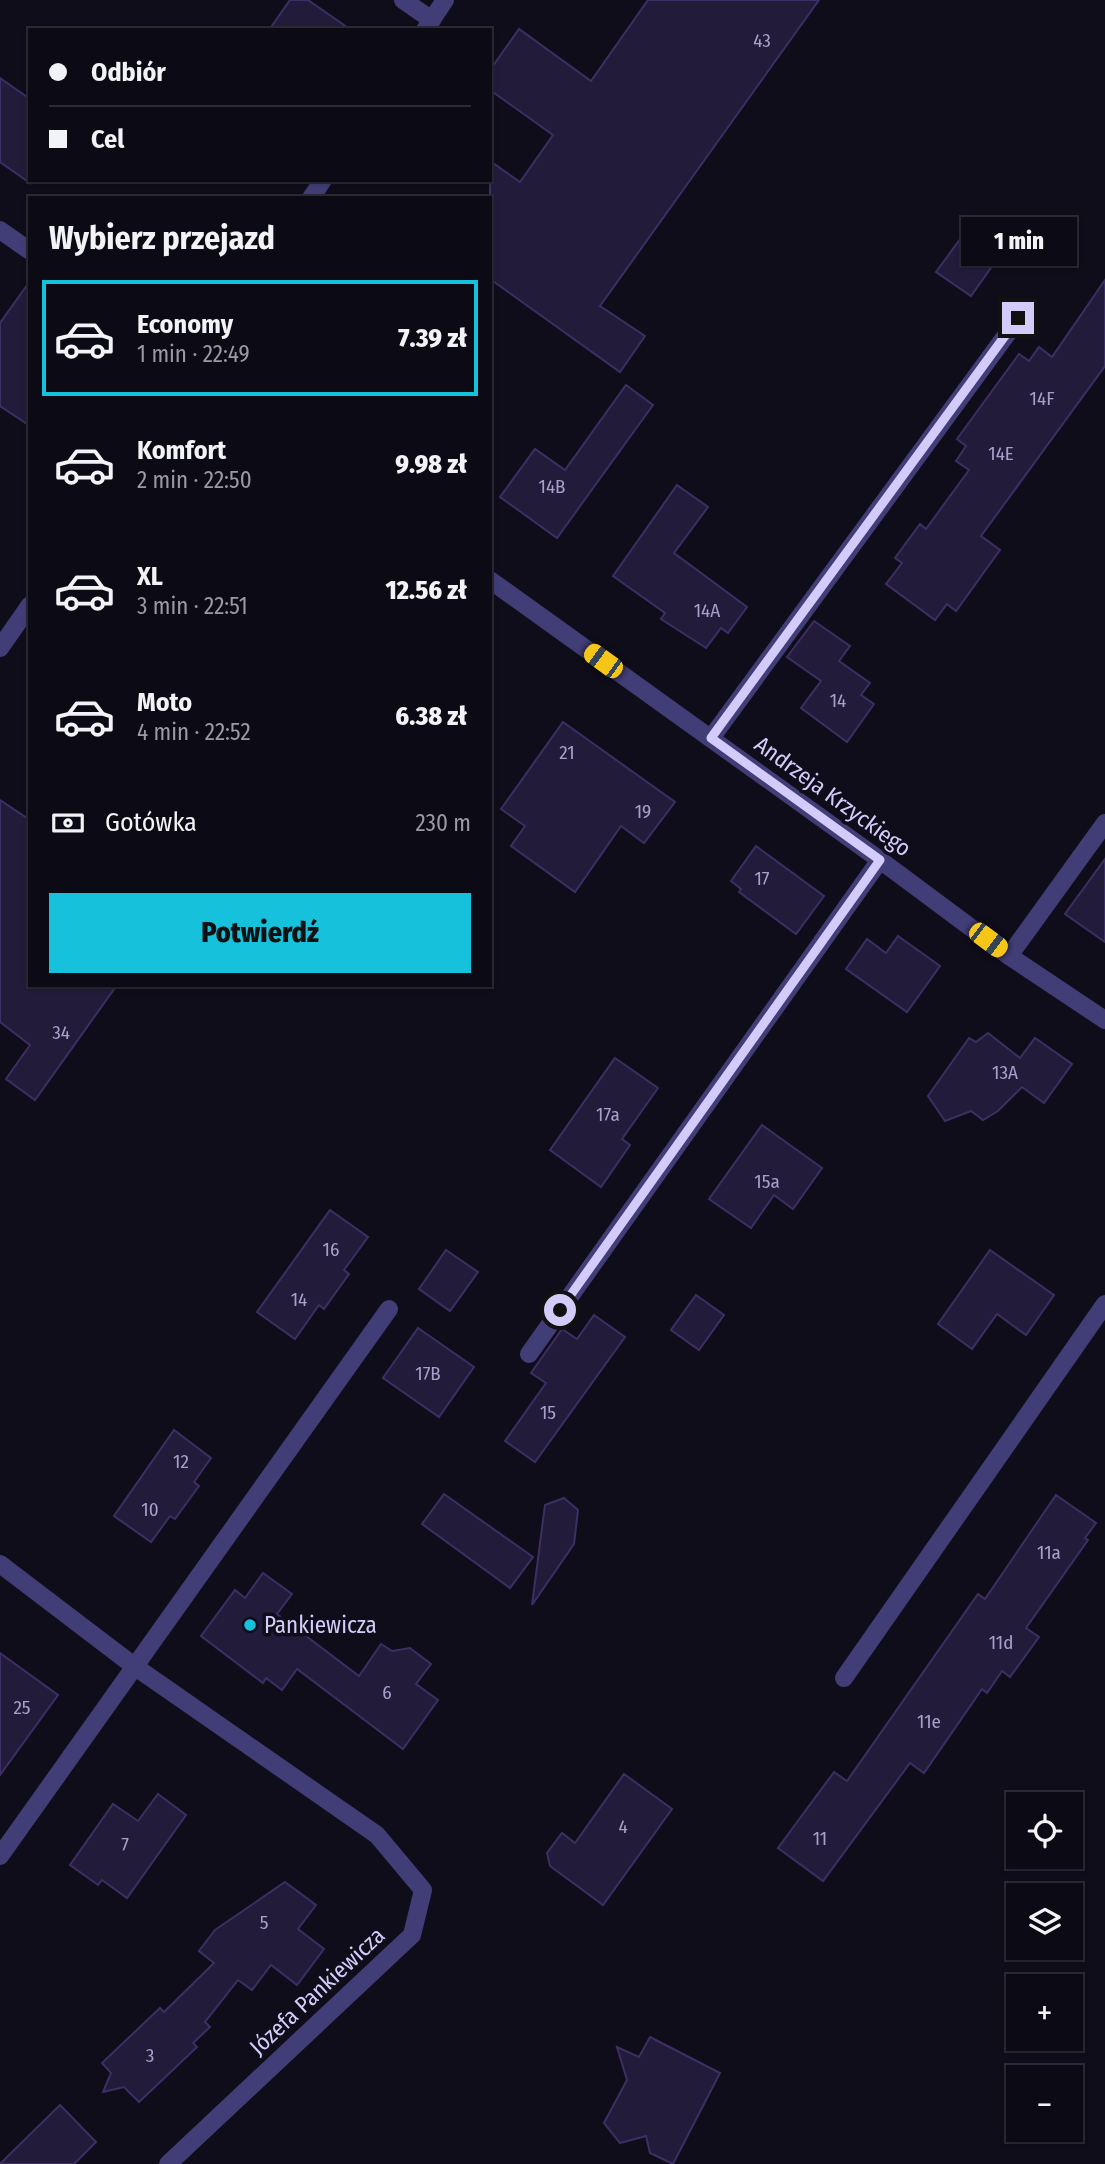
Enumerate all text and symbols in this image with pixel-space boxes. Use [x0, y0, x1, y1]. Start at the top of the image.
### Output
house number: 43 [753, 29, 771, 52]
text: Odbiór [91, 57, 166, 88]
text: Cel [91, 124, 124, 155]
callout: 1 min [960, 216, 1076, 266]
text: Wybierz przejazd [49, 219, 275, 257]
text: 1 min [994, 227, 1044, 255]
route end [1002, 302, 1034, 334]
icon: car [53, 307, 116, 370]
text: Economy [137, 309, 233, 340]
text: 7.39 zł [398, 323, 467, 354]
text: 1 min · 22:49 [137, 340, 250, 368]
house number: 14F [1030, 387, 1054, 410]
icon: car [53, 433, 116, 496]
text: Komfort [137, 435, 226, 466]
house number: 14E [988, 442, 1014, 465]
text: 9.98 zł [395, 449, 467, 480]
text: 2 min · 22:50 [137, 466, 252, 494]
house number: 14B [539, 475, 566, 498]
icon: car [53, 559, 116, 622]
text: XL [137, 561, 163, 592]
text: 12.56 zł [385, 575, 467, 606]
text: 3 min · 22:51 [137, 592, 248, 620]
house number: 14A [694, 599, 720, 622]
car [580, 640, 627, 682]
icon: car [53, 685, 116, 748]
text: Moto [137, 687, 192, 718]
house number: 14 [830, 689, 846, 712]
text: 6.38 zł [395, 701, 467, 732]
text: 4 min · 22:52 [137, 718, 251, 746]
street label: Andrzeja Krzyckiego [749, 730, 917, 862]
house number: 21 [559, 741, 575, 764]
house number: 19 [635, 800, 651, 823]
icon: cash [49, 804, 87, 842]
text: Gotówka [105, 807, 197, 838]
text: 230 m [415, 809, 471, 837]
house number: 17 [754, 867, 770, 890]
button: Potwierdź [49, 893, 471, 973]
car [965, 919, 1012, 961]
house number: 34 [52, 1021, 70, 1044]
house number: 13A [992, 1061, 1018, 1084]
house number: 17a [596, 1103, 620, 1126]
house number: 15a [754, 1170, 780, 1193]
house number: 16 [323, 1238, 339, 1261]
house number: 14 [291, 1288, 307, 1311]
route start [544, 1294, 576, 1326]
house number: 17B [415, 1362, 441, 1385]
house number: 15 [540, 1401, 556, 1424]
house number: 12 [173, 1450, 189, 1473]
house number: 10 [141, 1498, 159, 1521]
house number: 11a [1037, 1541, 1061, 1564]
place label: Pankiewicza [264, 1611, 377, 1639]
marker: Pankiewicza [242, 1617, 258, 1633]
house number: 11d [989, 1631, 1013, 1654]
house number: 6 [382, 1681, 392, 1704]
house number: 25 [13, 1696, 31, 1719]
house number: 11e [917, 1710, 941, 1733]
map controls [1006, 1792, 1083, 2142]
button: locate [1006, 1792, 1083, 1869]
house number: 4 [618, 1815, 628, 1838]
house number: 11 [813, 1827, 827, 1850]
house number: 7 [121, 1833, 129, 1856]
button: layers [1006, 1883, 1083, 1960]
house number: 5 [260, 1911, 268, 1934]
street label: Józefa Pankiewicza [244, 1921, 390, 2061]
button: + [1006, 1974, 1083, 2051]
house number: 3 [146, 2044, 154, 2067]
button: − [1006, 2065, 1083, 2142]

